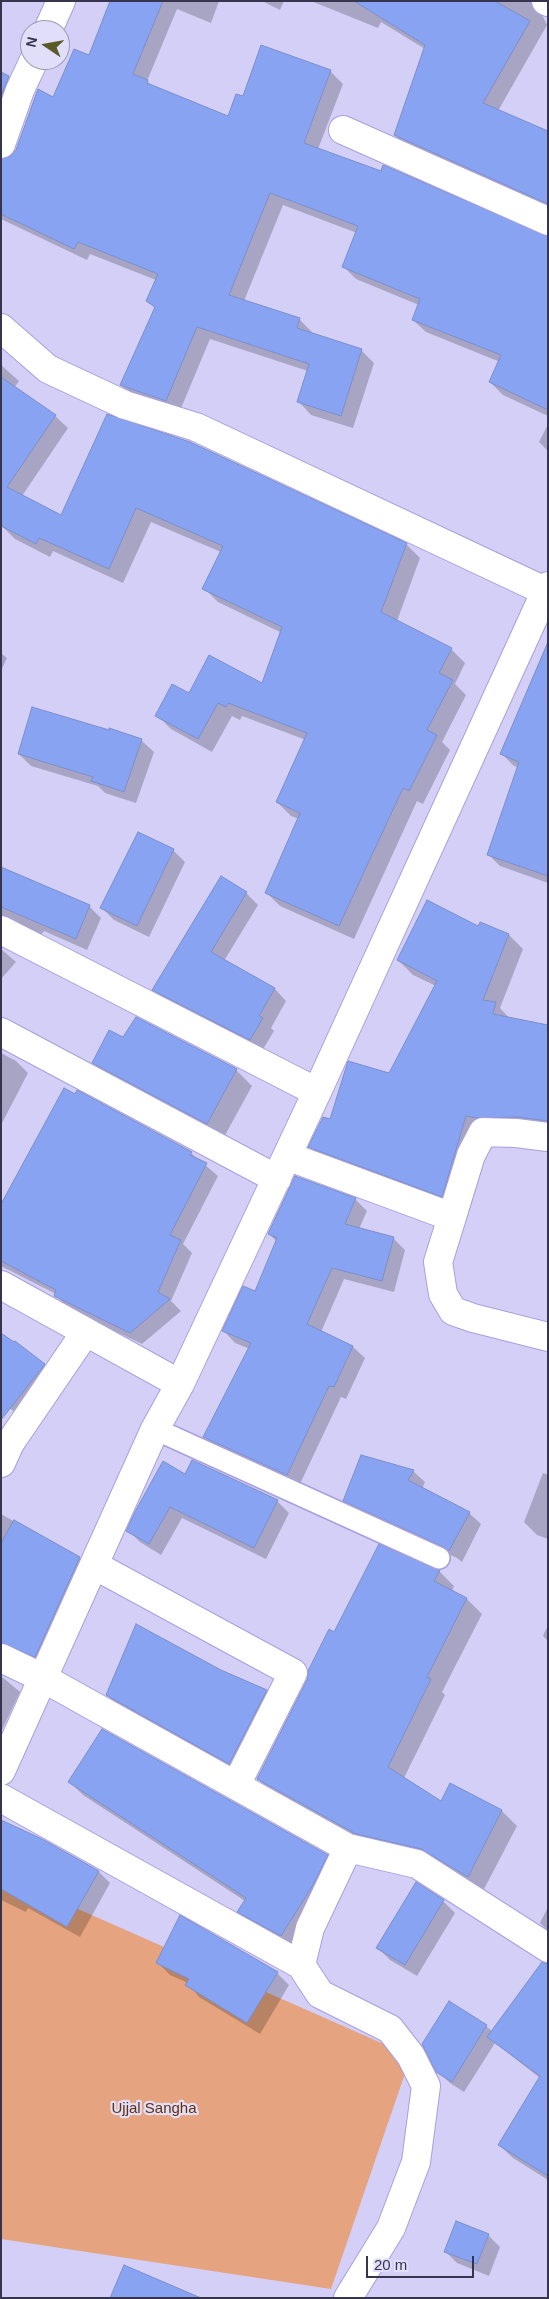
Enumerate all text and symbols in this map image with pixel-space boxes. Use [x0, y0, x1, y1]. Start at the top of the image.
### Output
north arrow [20, 20, 70, 70]
text: N [22, 35, 40, 49]
park label: Ujjal Sangha [111, 2100, 197, 2118]
scale bar [369, 2246, 476, 2278]
text: 20 m [374, 2256, 407, 2273]

